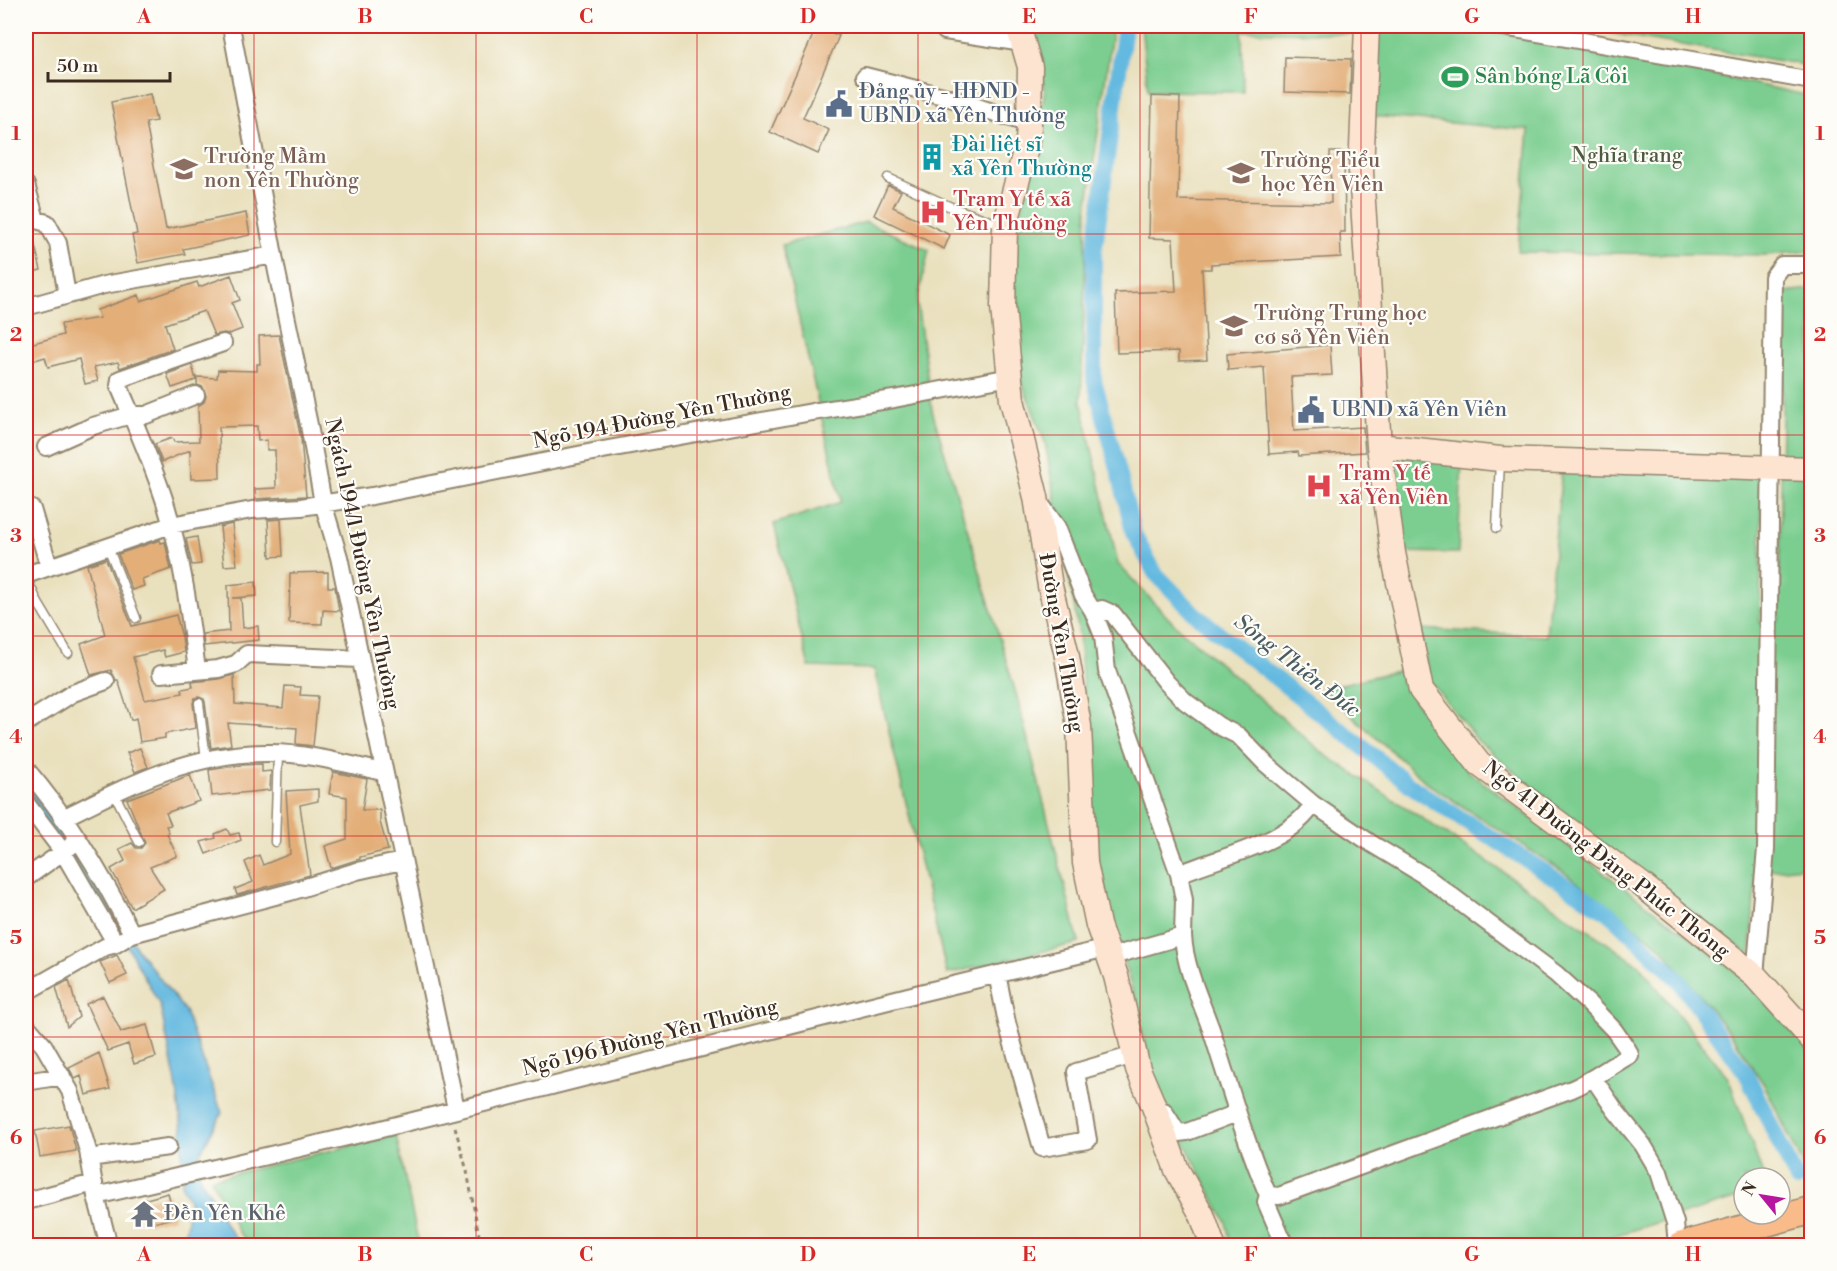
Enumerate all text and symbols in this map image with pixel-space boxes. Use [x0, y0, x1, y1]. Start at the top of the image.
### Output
text: A [136, 5, 152, 30]
text: B [357, 5, 373, 30]
text: C [579, 5, 593, 30]
text: D [800, 5, 816, 30]
text: E [1022, 5, 1036, 30]
text: F [1244, 5, 1258, 30]
text: G [1464, 5, 1480, 30]
text: H [1685, 5, 1702, 30]
scale bar [48, 45, 170, 83]
text: 50 m [57, 55, 99, 78]
sports icon: Sân bóng Lã Côi [1440, 62, 1470, 92]
place label: Sân bóng Lã Côi [1475, 64, 1628, 90]
place label: Đảng ủy - HĐND - UBND xã Yên Thường [859, 79, 1065, 129]
public building icon: Đảng ủy - HĐND - UBND xã Yên Thường [824, 89, 854, 119]
text: 1 [11, 122, 21, 147]
text: 1 [1815, 122, 1825, 147]
place label: Đài liệt sĩ xã Yên Thường [951, 132, 1092, 182]
building icon: Đài liệt sĩ xã Yên Thường [917, 142, 947, 172]
park label: Nghĩa trang [1571, 143, 1683, 169]
place label: Trường Mầm non Yên Thường [204, 144, 359, 194]
place label: Trường Tiểu học Yên Viên [1261, 148, 1384, 198]
school or university icon: Trường Mầm non Yên Thường [169, 154, 199, 184]
school or university icon: Trường Tiểu học Yên Viên [1226, 158, 1256, 188]
place label: Trạm Y tế xã Yên Thường [952, 187, 1072, 237]
hospital icon: Trạm Y tế xã Yên Thường [918, 197, 948, 227]
place label: Trường Trung học cơ sở Yên Viên [1254, 301, 1427, 351]
school or university icon: Trường Trung học cơ sở Yên Viên [1219, 311, 1249, 341]
text: 2 [10, 323, 22, 348]
text: 2 [1814, 323, 1826, 348]
street label: Ngõ 194 Đường Yên Thường [531, 379, 793, 455]
public building icon: UBND xã Yên Viên [1296, 395, 1326, 425]
place label: UBND xã Yên Viên [1331, 397, 1508, 423]
street label: Ngách 194/1 Đường Yên Thường [318, 416, 406, 712]
place label: Trạm Y tế xã Yên Viên [1338, 461, 1449, 511]
hospital icon: Trạm Y tế xã Yên Viên [1304, 471, 1334, 501]
text: 3 [10, 524, 22, 549]
text: 3 [1814, 524, 1826, 549]
street label: Đường Yên Thường [1032, 551, 1090, 735]
water label: Sông Thiên Đức [1228, 608, 1366, 724]
text: 4 [9, 725, 23, 750]
text: 4 [1813, 725, 1827, 750]
street label: Ngõ 41 Đường Đặng Phúc Thông [1477, 755, 1735, 965]
text: 5 [10, 926, 22, 951]
text: 5 [1814, 926, 1826, 951]
street label: Ngõ 196 Đường Yên Thường [520, 994, 781, 1082]
text: 6 [10, 1126, 23, 1151]
text: 6 [1814, 1126, 1827, 1151]
north arrow [1732, 1166, 1792, 1226]
text: N [1738, 1178, 1762, 1199]
temple icon: Đền Yên Khê [129, 1199, 159, 1229]
place label: Đền Yên Khê [164, 1201, 286, 1227]
text: A [136, 1243, 152, 1268]
text: B [357, 1243, 373, 1268]
text: C [579, 1243, 593, 1268]
text: D [800, 1243, 816, 1268]
text: E [1022, 1243, 1036, 1268]
text: F [1244, 1243, 1258, 1268]
text: G [1464, 1243, 1480, 1268]
text: H [1685, 1243, 1702, 1268]

